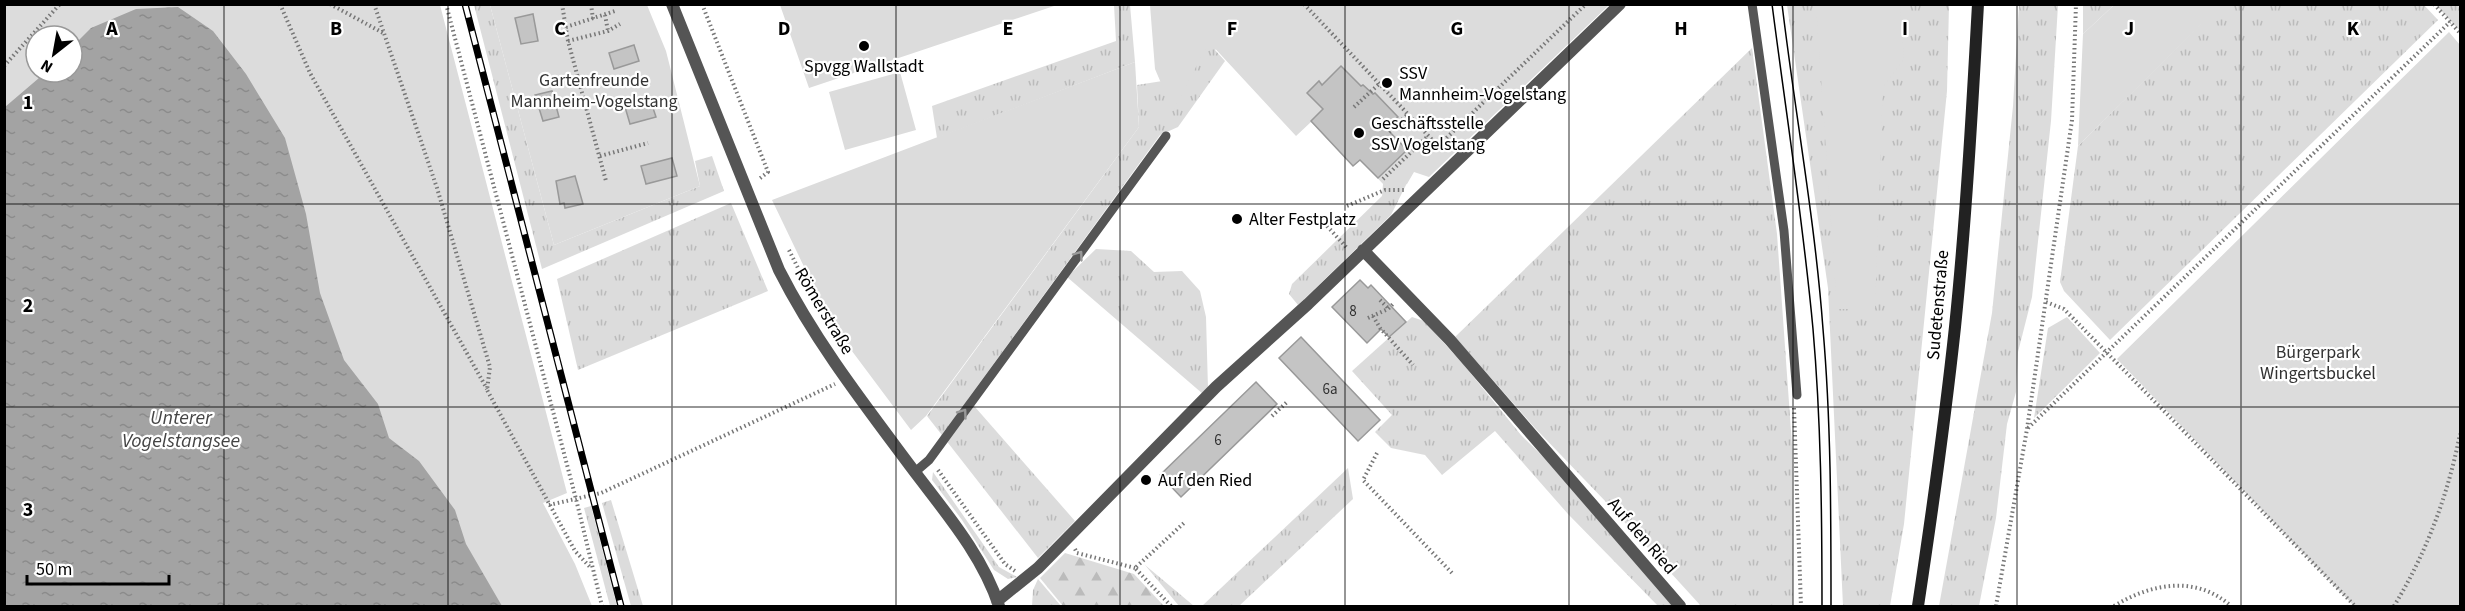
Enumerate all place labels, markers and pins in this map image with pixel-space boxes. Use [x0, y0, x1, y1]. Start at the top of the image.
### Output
marker: Spvgg Wallstadt [857, 39, 871, 53]
place label: Spvgg Wallstadt [804, 54, 924, 79]
place label: SSV Mannheim-Vogelstang [1399, 61, 1566, 107]
marker: SSV Mannheim-Vogelstang [1380, 76, 1394, 90]
place label: Geschäftsstelle SSV Vogelstang [1371, 111, 1485, 157]
marker: Geschäftsstelle SSV Vogelstang [1352, 126, 1366, 140]
place label: Alter Festplatz [1249, 207, 1356, 232]
marker: Alter Festplatz [1230, 212, 1244, 226]
place label: Auf den Ried [1158, 468, 1252, 493]
marker: Auf den Ried [1139, 473, 1153, 487]

